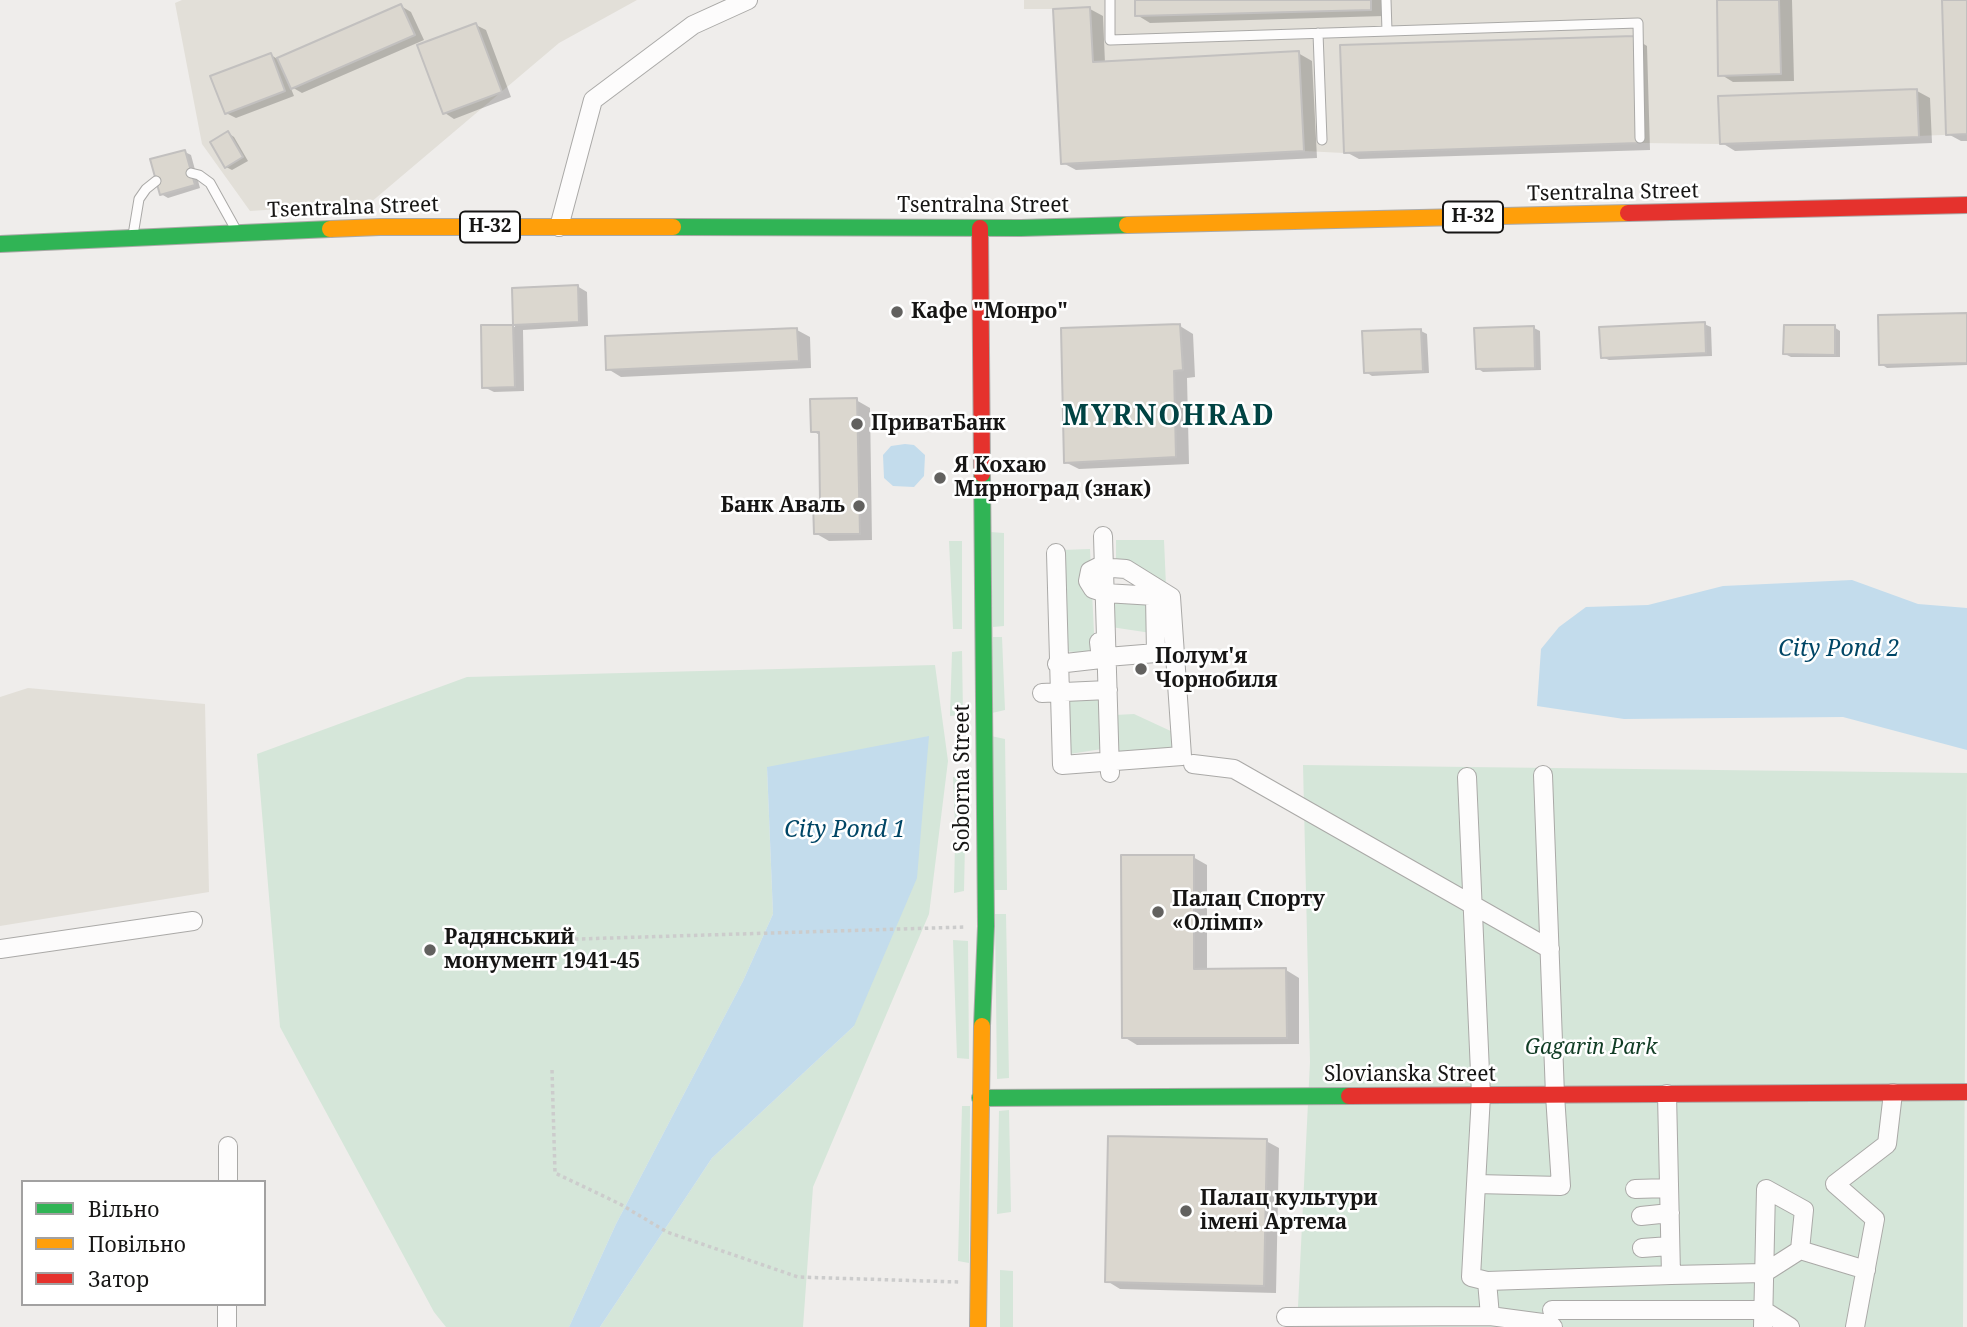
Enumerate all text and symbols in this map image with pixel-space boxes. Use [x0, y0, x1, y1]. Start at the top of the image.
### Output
street label: Tsentralna Street [1527, 179, 1699, 207]
street label: Tsentralna Street [267, 192, 439, 224]
street label: Tsentralna Street [897, 193, 1069, 219]
road number: Н-32 [1443, 202, 1503, 232]
road number: Н-32 [460, 212, 520, 243]
place label: Кафе "Монро" [911, 299, 1068, 325]
marker: Кафе "Монро" [889, 304, 905, 320]
district label: MYRNOHRAD [1063, 400, 1275, 434]
place label: ПриватБанк [871, 411, 1006, 437]
marker: ПриватБанк [849, 416, 865, 432]
place label: Я Кохаю Мирноград (знак) [954, 453, 1151, 503]
marker: Я Кохаю Мирноград (знак) [932, 470, 948, 486]
place label: Банк Аваль [721, 493, 845, 519]
marker: Банк Аваль [851, 498, 867, 514]
water label: City Pond 2 [1778, 635, 1900, 663]
place label: Полум'я Чорнобиля [1155, 644, 1278, 694]
marker: Полум'я Чорнобиля [1133, 661, 1149, 677]
street label: Soborna Street [950, 704, 976, 852]
water label: City Pond 1 [784, 816, 906, 844]
place label: Палац Спорту «Олімп» [1172, 887, 1325, 937]
marker: Палац Спорту «Олімп» [1150, 904, 1166, 920]
place label: Радянський монумент 1941-45 [444, 925, 640, 975]
marker: Радянський монумент 1941-45 [422, 942, 438, 958]
park label: Gagarin Park [1525, 1035, 1657, 1061]
street label: Slovianska Street [1324, 1062, 1496, 1088]
legend [21, 1180, 266, 1306]
place label: Палац культури імені Артема [1200, 1186, 1377, 1236]
text: Вільно [88, 1195, 159, 1223]
marker: Палац культури імені Артема [1178, 1203, 1194, 1219]
text: Повільно [88, 1230, 186, 1258]
text: Затор [88, 1265, 149, 1293]

